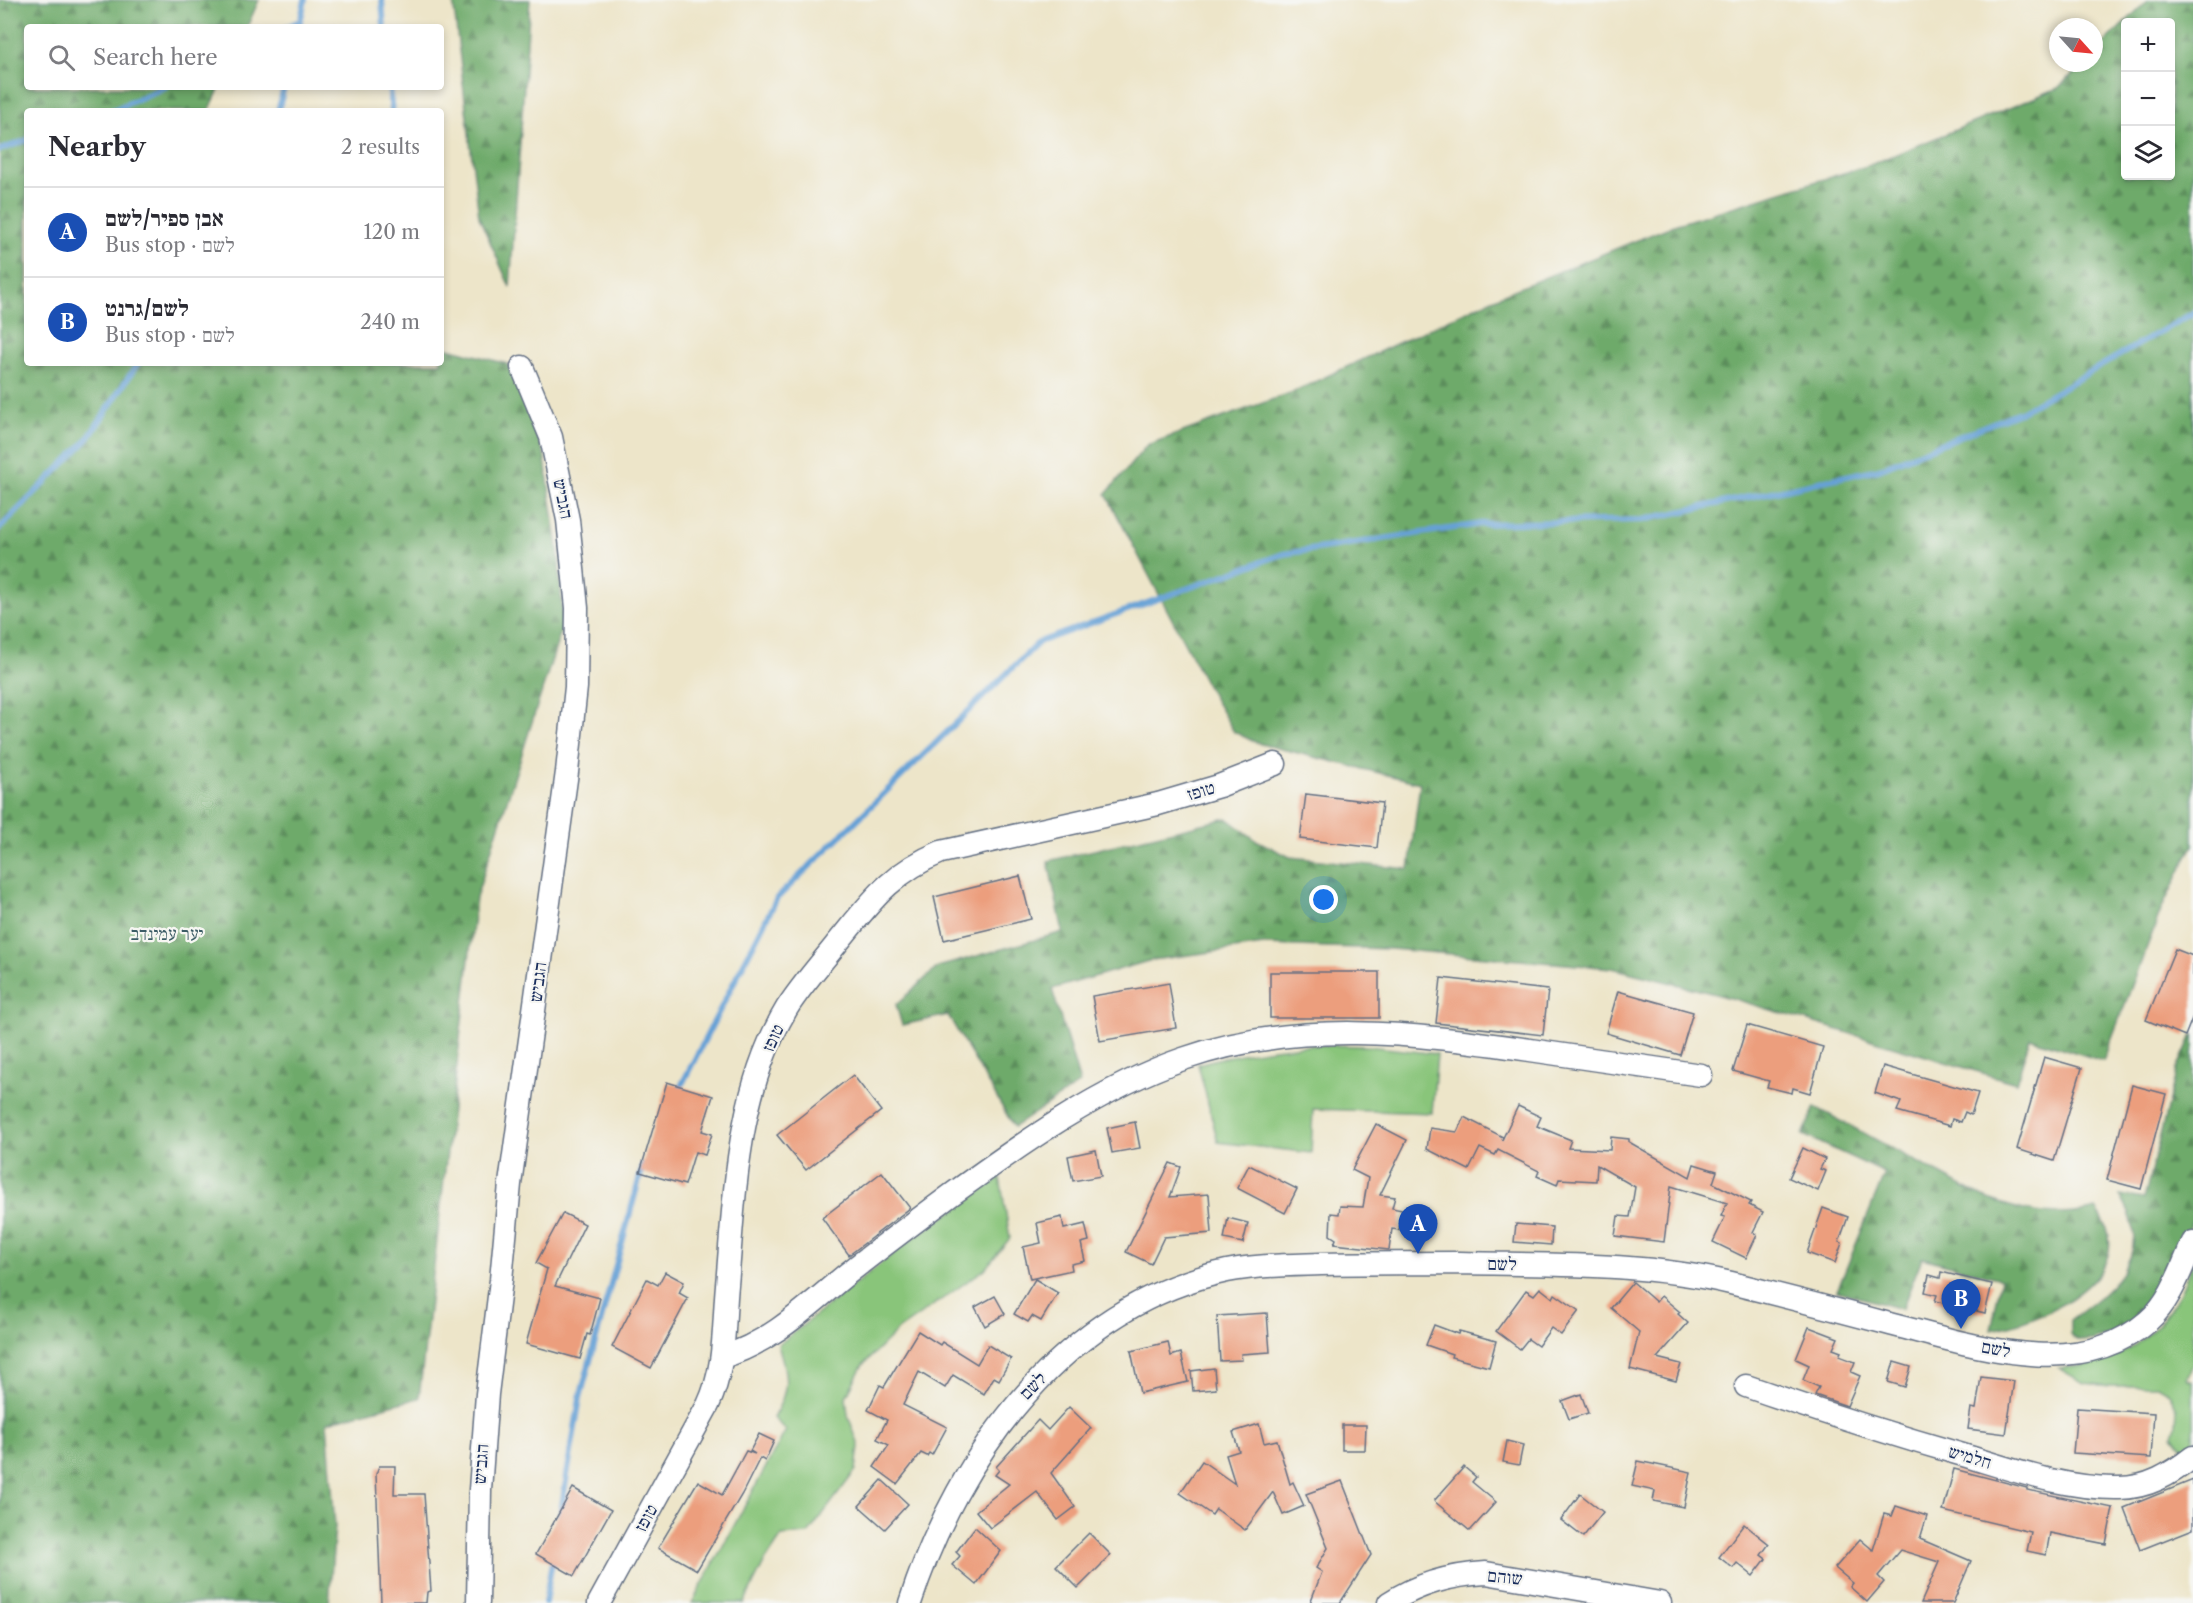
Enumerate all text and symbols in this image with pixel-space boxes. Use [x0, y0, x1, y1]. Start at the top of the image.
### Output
north arrow [2049, 18, 2103, 72]
map controls [2121, 18, 2175, 180]
button: + [2121, 18, 2175, 72]
search box [24, 24, 444, 90]
icon: search [45, 41, 78, 74]
text: Search here [93, 44, 218, 71]
button: − [2121, 72, 2175, 126]
button: layers [2121, 126, 2175, 180]
text: Nearby [48, 131, 146, 163]
text: 2 results [341, 135, 420, 159]
text: אבן ספיר/לשם [105, 205, 224, 232]
text: A [60, 220, 75, 244]
text: 120 m [363, 220, 420, 244]
text: Bus stop · לשם [105, 233, 235, 257]
text: לשם/גרנט [105, 295, 189, 322]
text: B [60, 310, 75, 334]
text: 240 m [360, 310, 420, 334]
text: Bus stop · לשם [105, 323, 235, 347]
street label: הגביש [548, 477, 578, 521]
street label: טופז [1184, 776, 1218, 806]
your location [1309, 885, 1338, 914]
park label: יער עמינדב [131, 923, 203, 945]
street label: הגביש [525, 961, 551, 1003]
street label: טופז [757, 1021, 789, 1055]
pin: A [1398, 1204, 1438, 1254]
street label: לשם [1487, 1253, 1517, 1275]
pin: B [1942, 1280, 1980, 1329]
street label: לשם [1980, 1336, 2012, 1362]
street label: לשם [1015, 1368, 1051, 1404]
street label: חלמיש [1946, 1440, 1994, 1474]
street label: הגביש [469, 1443, 493, 1485]
street label: טופז [630, 1500, 662, 1536]
street label: שוהם [1486, 1564, 1524, 1590]

